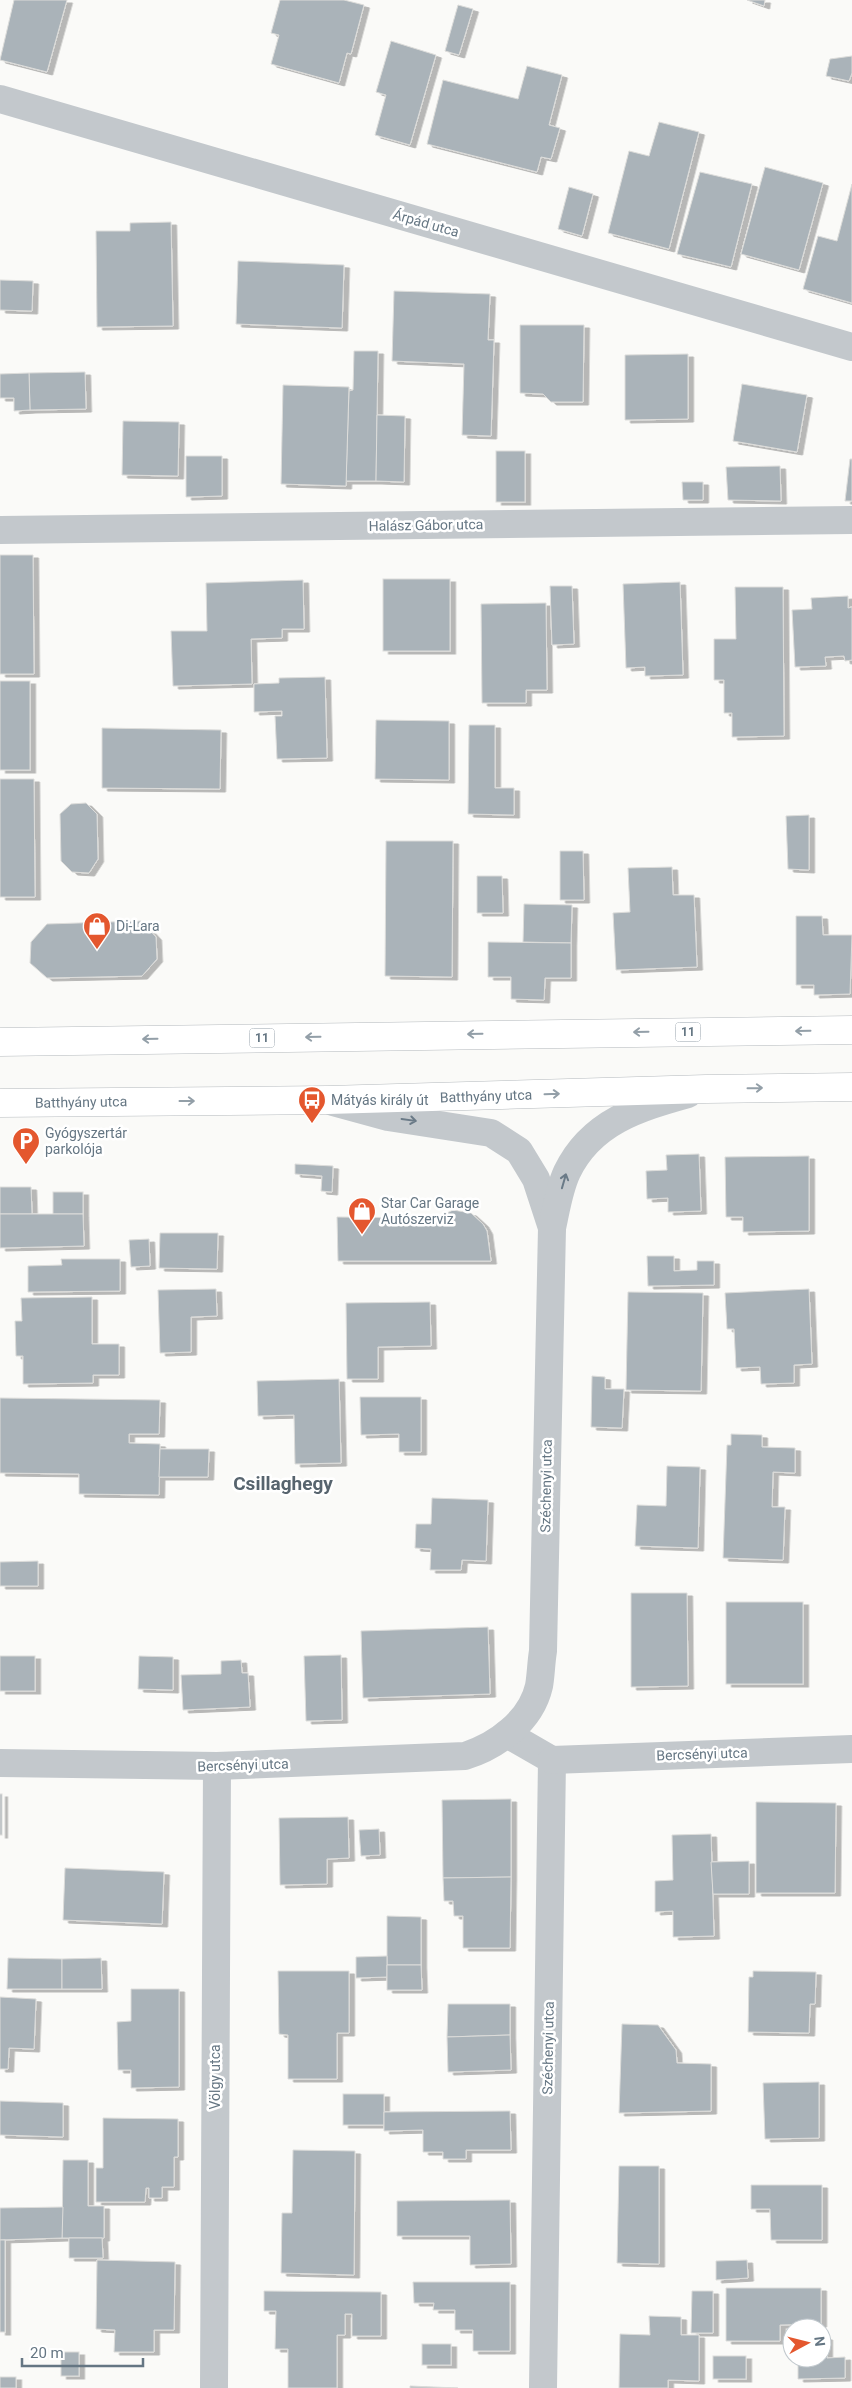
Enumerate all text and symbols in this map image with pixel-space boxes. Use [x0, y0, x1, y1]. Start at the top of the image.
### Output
street label: Árpád utca [391, 205, 461, 240]
street label: Halász Gábor utca [369, 516, 483, 534]
shop icon: Di-Lara [82, 911, 112, 950]
place label: Di-Lara [116, 918, 160, 934]
road number: 11 [676, 1022, 700, 1042]
one-way arrow [796, 1026, 812, 1036]
one-way arrow [633, 1027, 650, 1037]
road number: 11 [250, 1028, 274, 1048]
one-way arrow [467, 1029, 484, 1039]
one-way arrow [305, 1032, 321, 1042]
one-way arrow [142, 1034, 158, 1044]
one-way arrow [746, 1083, 763, 1093]
bus stop icon: Mátyás király út [297, 1085, 327, 1124]
street label: Batthyány utca [440, 1086, 532, 1106]
one-way arrow [543, 1089, 559, 1098]
place label: Mátyás király út [331, 1092, 429, 1108]
street label: Batthyány utca [35, 1093, 127, 1111]
one-way arrow [178, 1096, 195, 1106]
one-way arrow [401, 1115, 417, 1125]
place label: Gyógyszertár parkolója [45, 1125, 127, 1157]
parking icon: Gyógyszertár parkolója [11, 1126, 41, 1165]
one-way arrow [560, 1173, 570, 1189]
place label: Star Car Garage Autószerviz [381, 1195, 479, 1227]
shop icon: Star Car Garage Autószerviz [347, 1196, 377, 1235]
street label: Széchenyi utca [537, 1439, 555, 1533]
district label: Csillaghegy [233, 1472, 333, 1495]
street label: Bercsényi utca [656, 1744, 748, 1764]
street label: Bercsényi utca [197, 1755, 289, 1775]
street label: Széchenyi utca [539, 2001, 557, 2095]
street label: Völgy utca [207, 2044, 223, 2110]
north arrow [782, 2318, 832, 2368]
scale bar [22, 2336, 144, 2368]
text: N [811, 2336, 828, 2347]
text: 20 m [30, 2344, 64, 2362]

